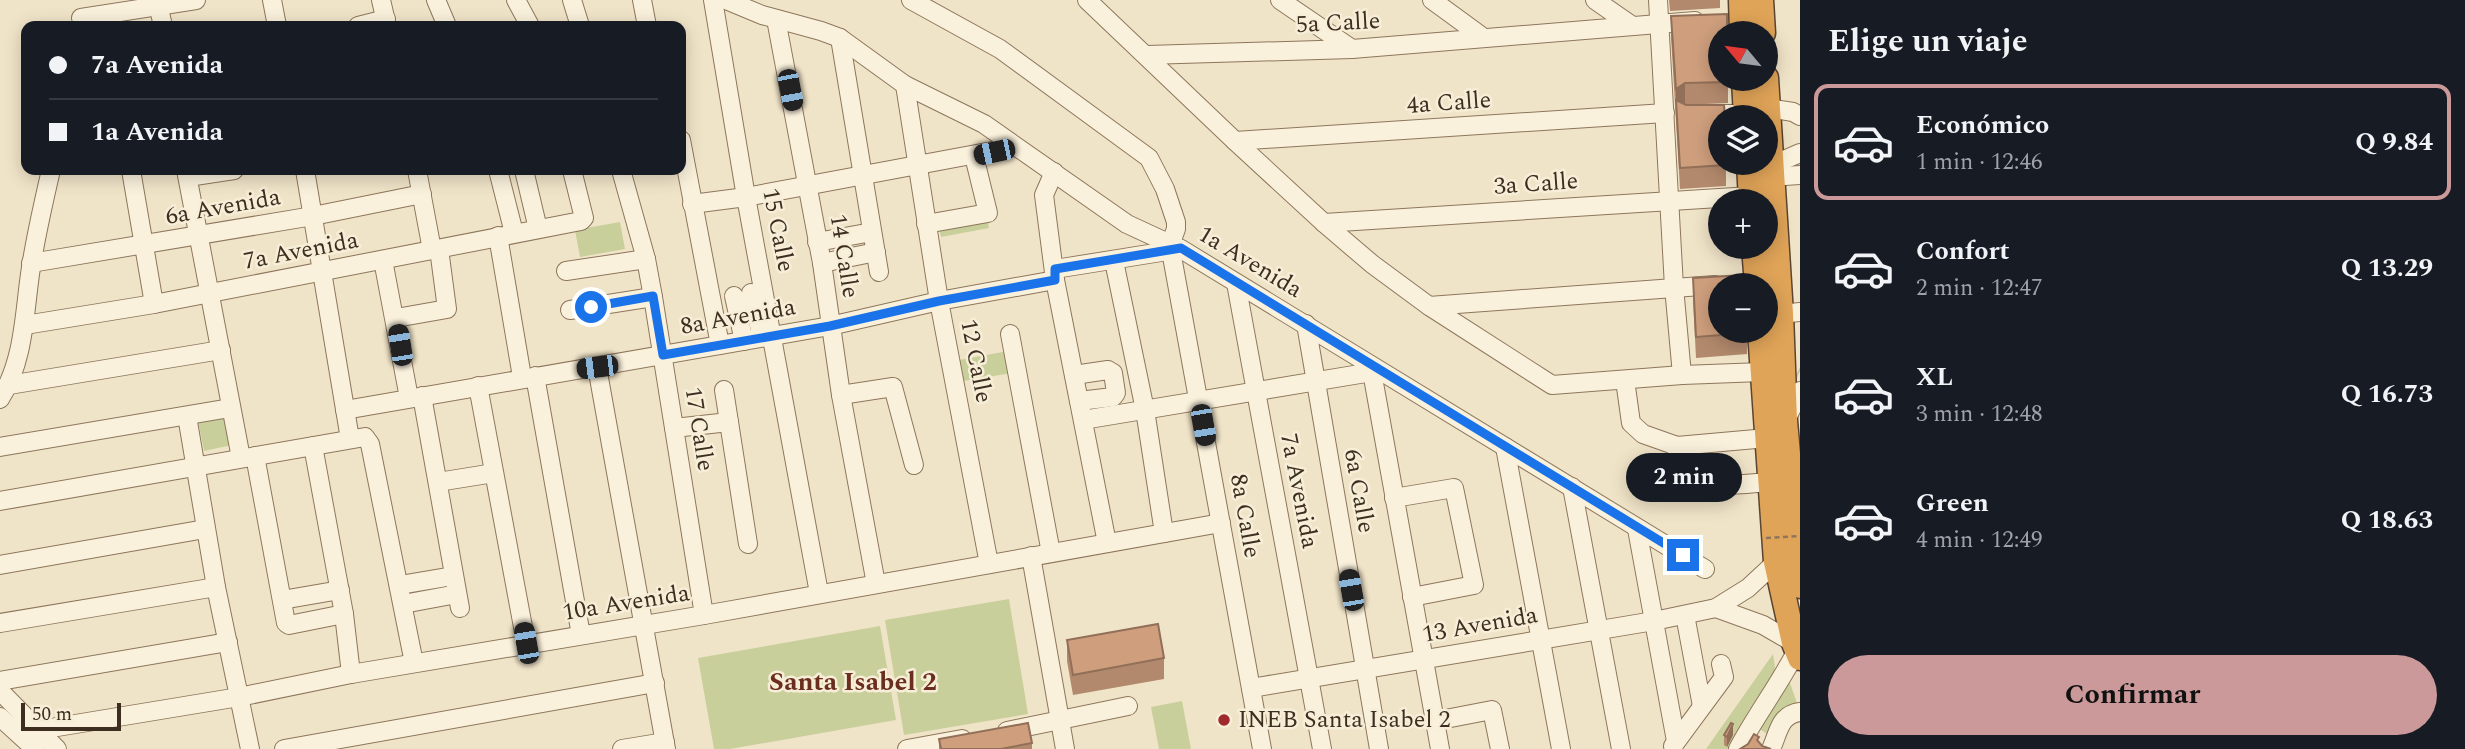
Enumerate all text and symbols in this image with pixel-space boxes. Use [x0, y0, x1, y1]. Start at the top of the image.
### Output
street label: 5a Calle [1295, 3, 1381, 43]
text: Elige un viaje [1828, 17, 2028, 66]
north arrow [1708, 21, 1778, 91]
map controls [1708, 21, 1778, 343]
text: 7a Avenida [91, 45, 223, 85]
car [776, 67, 805, 113]
street label: 4a Calle [1406, 82, 1492, 124]
button: layers [1708, 105, 1778, 175]
text: Económico [1916, 105, 2049, 145]
icon: car [1832, 111, 1895, 174]
text: 1a Avenida [91, 112, 223, 152]
text: Q 9.84 [2355, 122, 2433, 162]
car [972, 137, 1017, 167]
text: 1 min · 12:46 [1916, 145, 2043, 180]
street label: 3a Calle [1493, 163, 1579, 205]
street label: 6a Avenida [163, 179, 284, 235]
street label: 15 Calle [752, 185, 804, 275]
button: + [1708, 189, 1778, 259]
street label: 14 Calle [820, 211, 868, 301]
street label: 1a Avenida [1191, 217, 1309, 308]
street label: 7a Avenida [240, 222, 362, 280]
text: Confort [1916, 231, 2010, 271]
icon: car [1832, 237, 1895, 300]
text: Q 13.29 [2341, 248, 2433, 288]
text: 2 min · 12:47 [1916, 271, 2043, 306]
button: − [1708, 273, 1778, 343]
street label: 8a Avenida [678, 289, 799, 345]
route start [575, 291, 607, 323]
street label: 12 Calle [950, 316, 1002, 406]
car [387, 323, 414, 367]
car [575, 354, 620, 380]
text: XL [1916, 357, 1953, 397]
icon: car [1832, 363, 1895, 426]
text: Q 16.73 [2341, 374, 2433, 414]
street label: 17 Calle [675, 384, 723, 474]
text: 3 min · 12:48 [1916, 397, 2043, 432]
car [1190, 402, 1217, 448]
street label: 7a Avenida [1270, 430, 1328, 552]
street label: 6a Calle [1334, 446, 1384, 536]
callout: 2 min [1625, 454, 1741, 503]
text: 2 min [1653, 460, 1715, 495]
street label: 8a Calle [1220, 471, 1270, 561]
text: Green [1916, 483, 1989, 523]
icon: car [1832, 489, 1895, 552]
text: Q 18.63 [2341, 500, 2433, 540]
text: 4 min · 12:49 [1916, 523, 2043, 558]
route end [1667, 539, 1699, 571]
car [1338, 567, 1365, 613]
street label: 10a Avenida [560, 575, 692, 631]
street label: 13 Avenida [1419, 597, 1541, 653]
car [513, 620, 540, 666]
button: Confirmar [1828, 655, 2437, 735]
district label: Santa Isabel 2 [769, 662, 937, 702]
scale bar [21, 700, 121, 732]
text: 50 m [32, 700, 72, 729]
place label: INEB Santa Isabel 2 [1238, 702, 1450, 738]
marker: INEB Santa Isabel 2 [1216, 712, 1232, 728]

